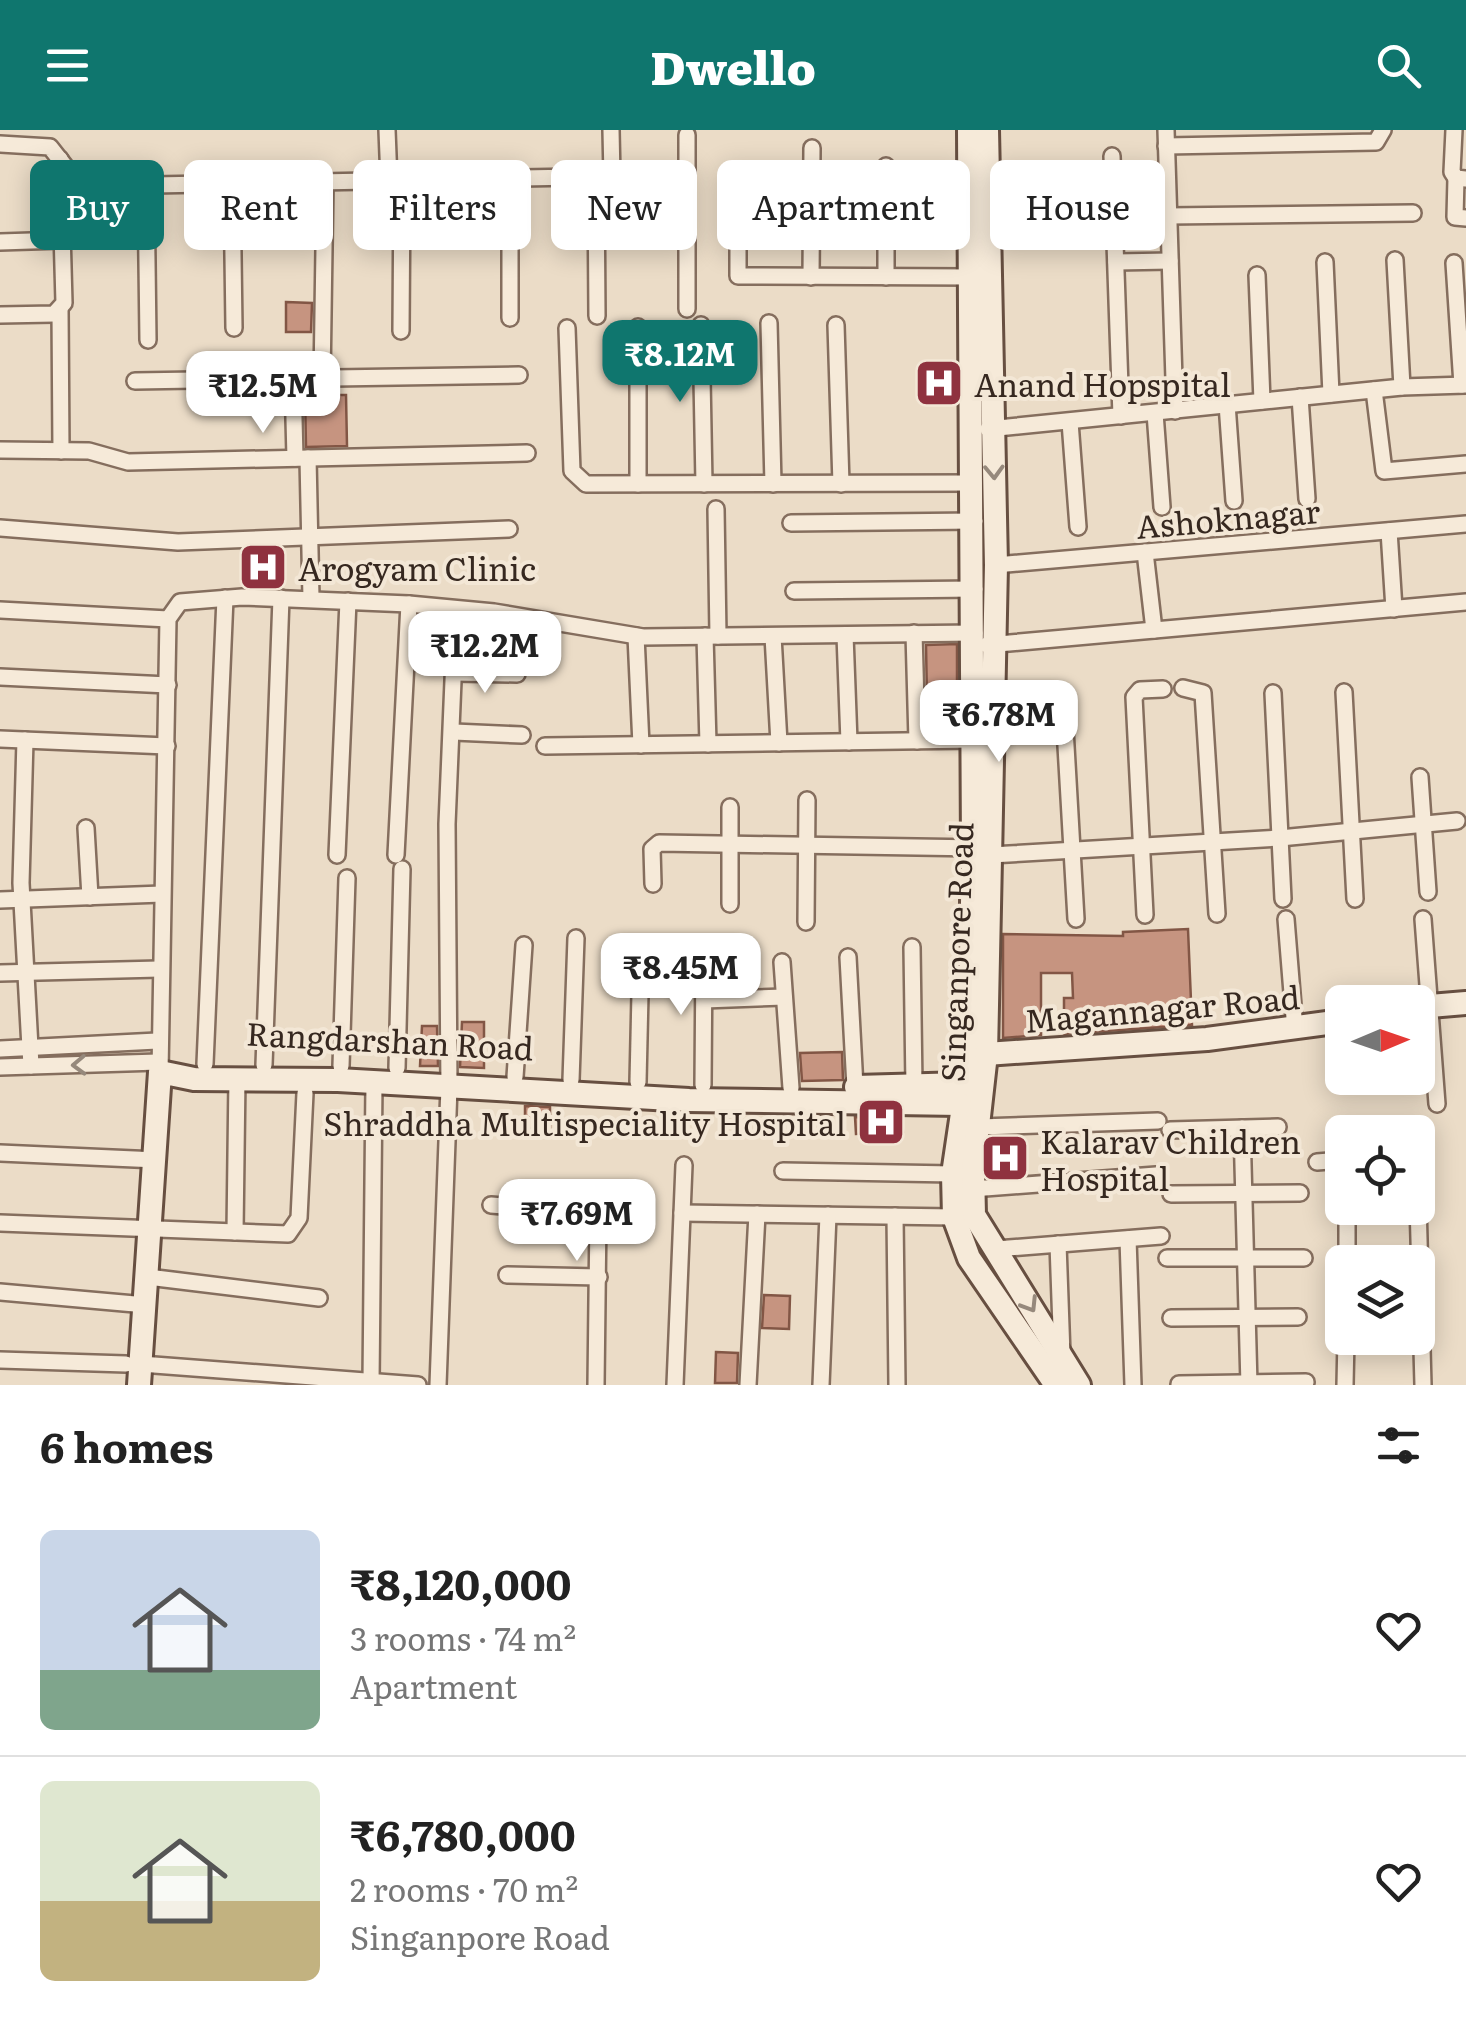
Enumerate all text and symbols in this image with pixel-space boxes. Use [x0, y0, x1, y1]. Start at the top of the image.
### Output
text: Dwello [650, 32, 816, 99]
icon: menu [40, 38, 95, 93]
icon: search [1371, 38, 1426, 93]
chip: Buy [30, 160, 164, 250]
chip: Rent [184, 160, 333, 250]
chip: Filters [353, 160, 531, 250]
chip: New [551, 160, 697, 250]
chip: Apartment [717, 160, 970, 250]
chip: House [990, 160, 1165, 250]
pin: ₹8.12M [599, 320, 761, 405]
text: ₹8.12M [624, 328, 736, 376]
pin: ₹12.5M [182, 351, 344, 436]
hospital icon: Anand Hopspital [913, 357, 965, 409]
text: ₹12.5M [208, 359, 318, 407]
place label: Anand Hopspital [974, 359, 1231, 407]
one-way arrow [983, 465, 1004, 481]
street label: Ashoknagar [1134, 485, 1322, 549]
hospital icon: Arogyam Clinic [237, 541, 289, 593]
place label: Arogyam Clinic [298, 543, 536, 591]
pin: ₹12.2M [404, 611, 566, 696]
text: ₹12.2M [430, 619, 540, 667]
pin: ₹6.78M [918, 680, 1080, 765]
text: ₹6.78M [942, 688, 1056, 736]
street label: Singanpore Road [926, 821, 984, 1083]
pin: ₹8.45M [600, 933, 762, 1018]
text: ₹8.45M [623, 941, 739, 989]
street label: Magannagar Road [1022, 971, 1302, 1043]
north arrow [1325, 985, 1435, 1095]
map controls [1325, 985, 1435, 1355]
street label: Rangdarshan Road [245, 1008, 535, 1070]
one-way arrow [71, 1054, 87, 1075]
hospital icon: Shraddha Multispeciality Hospital [855, 1096, 907, 1148]
place label: Shraddha Multispeciality Hospital [323, 1098, 846, 1146]
button: locate [1325, 1115, 1435, 1225]
place label: Kalarav Children Hospital [1040, 1116, 1301, 1201]
hospital icon: Kalarav Children Hospital [979, 1132, 1031, 1184]
pin: ₹7.69M [496, 1179, 658, 1264]
text: ₹7.69M [521, 1187, 633, 1235]
button: layers [1325, 1245, 1435, 1355]
one-way arrow [1018, 1294, 1037, 1312]
text: 6 homes [40, 1414, 214, 1476]
icon: filters [1371, 1418, 1426, 1473]
text: ₹8,120,000 [350, 1551, 571, 1613]
icon: home [120, 1570, 240, 1690]
icon: heart [1371, 1603, 1426, 1658]
text: 3 rooms · 74 m² [350, 1613, 576, 1661]
text: Apartment [350, 1661, 517, 1709]
text: ₹6,780,000 [350, 1802, 576, 1864]
icon: home [120, 1821, 240, 1941]
icon: heart [1371, 1854, 1426, 1909]
text: 2 rooms · 70 m² [350, 1864, 578, 1912]
text: Singanpore Road [350, 1912, 610, 1960]

